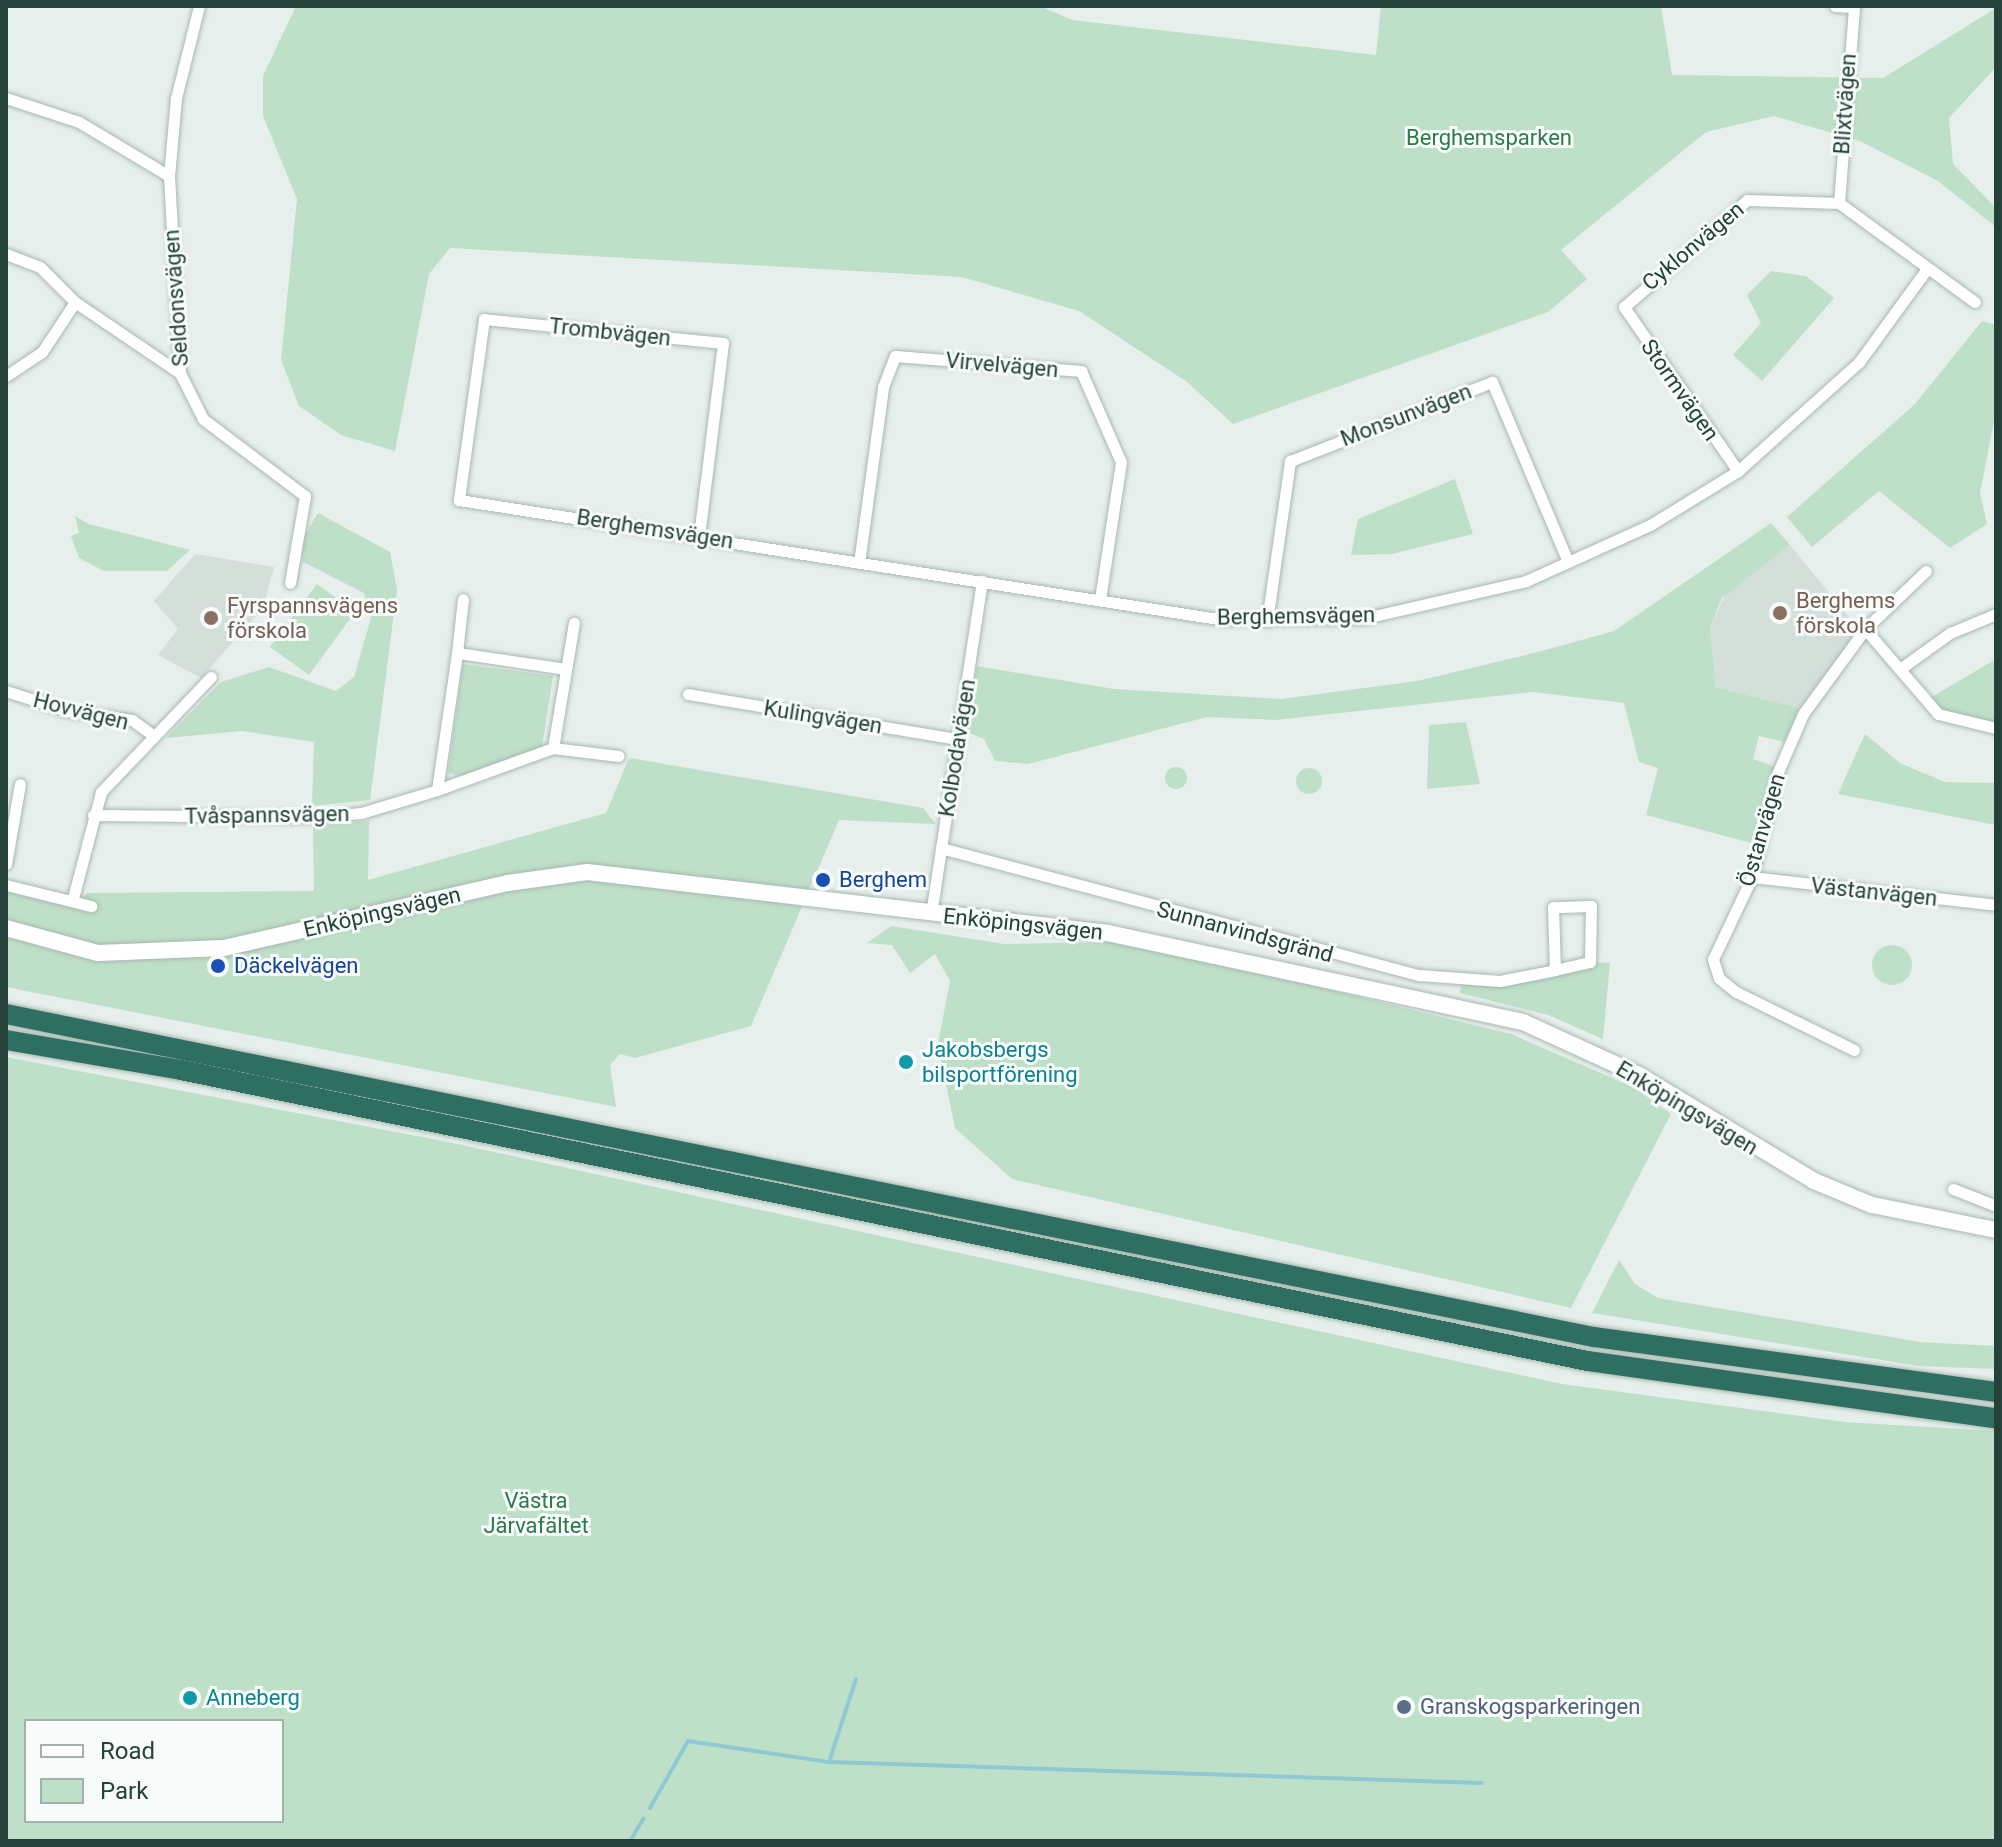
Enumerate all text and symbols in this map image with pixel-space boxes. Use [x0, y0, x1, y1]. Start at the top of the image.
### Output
street label: Blixtvägen [1828, 53, 1862, 155]
park label: Berghemsparken [1406, 125, 1572, 151]
street label: Cyklonvägen [1637, 196, 1749, 296]
street label: Seldonsvägen [158, 229, 194, 367]
street label: Trombvägen [548, 312, 672, 352]
street label: Stormvägen [1635, 334, 1725, 446]
street label: Virvelvägen [944, 347, 1060, 383]
street label: Monsunvägen [1337, 378, 1475, 452]
street label: Berghemsvägen [575, 504, 735, 554]
place label: Berghems förskola [1796, 587, 1895, 638]
place label: Fyrspannsvägens förskola [227, 592, 398, 644]
street label: Berghemsvägen [1217, 601, 1375, 631]
marker: Berghems förskola [1771, 604, 1789, 622]
marker: Fyrspannsvägens förskola [202, 609, 220, 627]
street label: Kolbodavägen [933, 677, 981, 819]
street label: Hovvägen [31, 686, 131, 736]
street label: Kulingvägen [762, 695, 884, 739]
street label: Östanvägen [1733, 770, 1791, 890]
street label: Tvåspannsvägen [184, 800, 350, 830]
place label: Berghem [839, 867, 927, 893]
marker: Berghem [814, 871, 832, 889]
street label: Västanvägen [1810, 872, 1938, 912]
street label: Enköpingsvägen [301, 881, 463, 943]
street label: Sunnanvindsgränd [1154, 896, 1336, 968]
street label: Enköpingsvägen [942, 902, 1104, 946]
place label: Däckelvägen [234, 953, 359, 979]
marker: Däckelvägen [209, 957, 227, 975]
place label: Jakobsbergs bilsportförening [922, 1036, 1078, 1088]
marker: Jakobsbergs bilsportförening [897, 1053, 915, 1071]
street label: Enköpingsvägen [1611, 1055, 1763, 1161]
park label: Västra Järvafältet [483, 1487, 589, 1538]
place label: Anneberg [206, 1685, 300, 1711]
marker: Anneberg [181, 1689, 199, 1707]
place label: Granskogsparkeringen [1420, 1694, 1640, 1720]
marker: Granskogsparkeringen [1395, 1698, 1413, 1716]
legend [24, 1719, 284, 1823]
text: Road [100, 1737, 155, 1765]
text: Park [100, 1777, 148, 1805]

